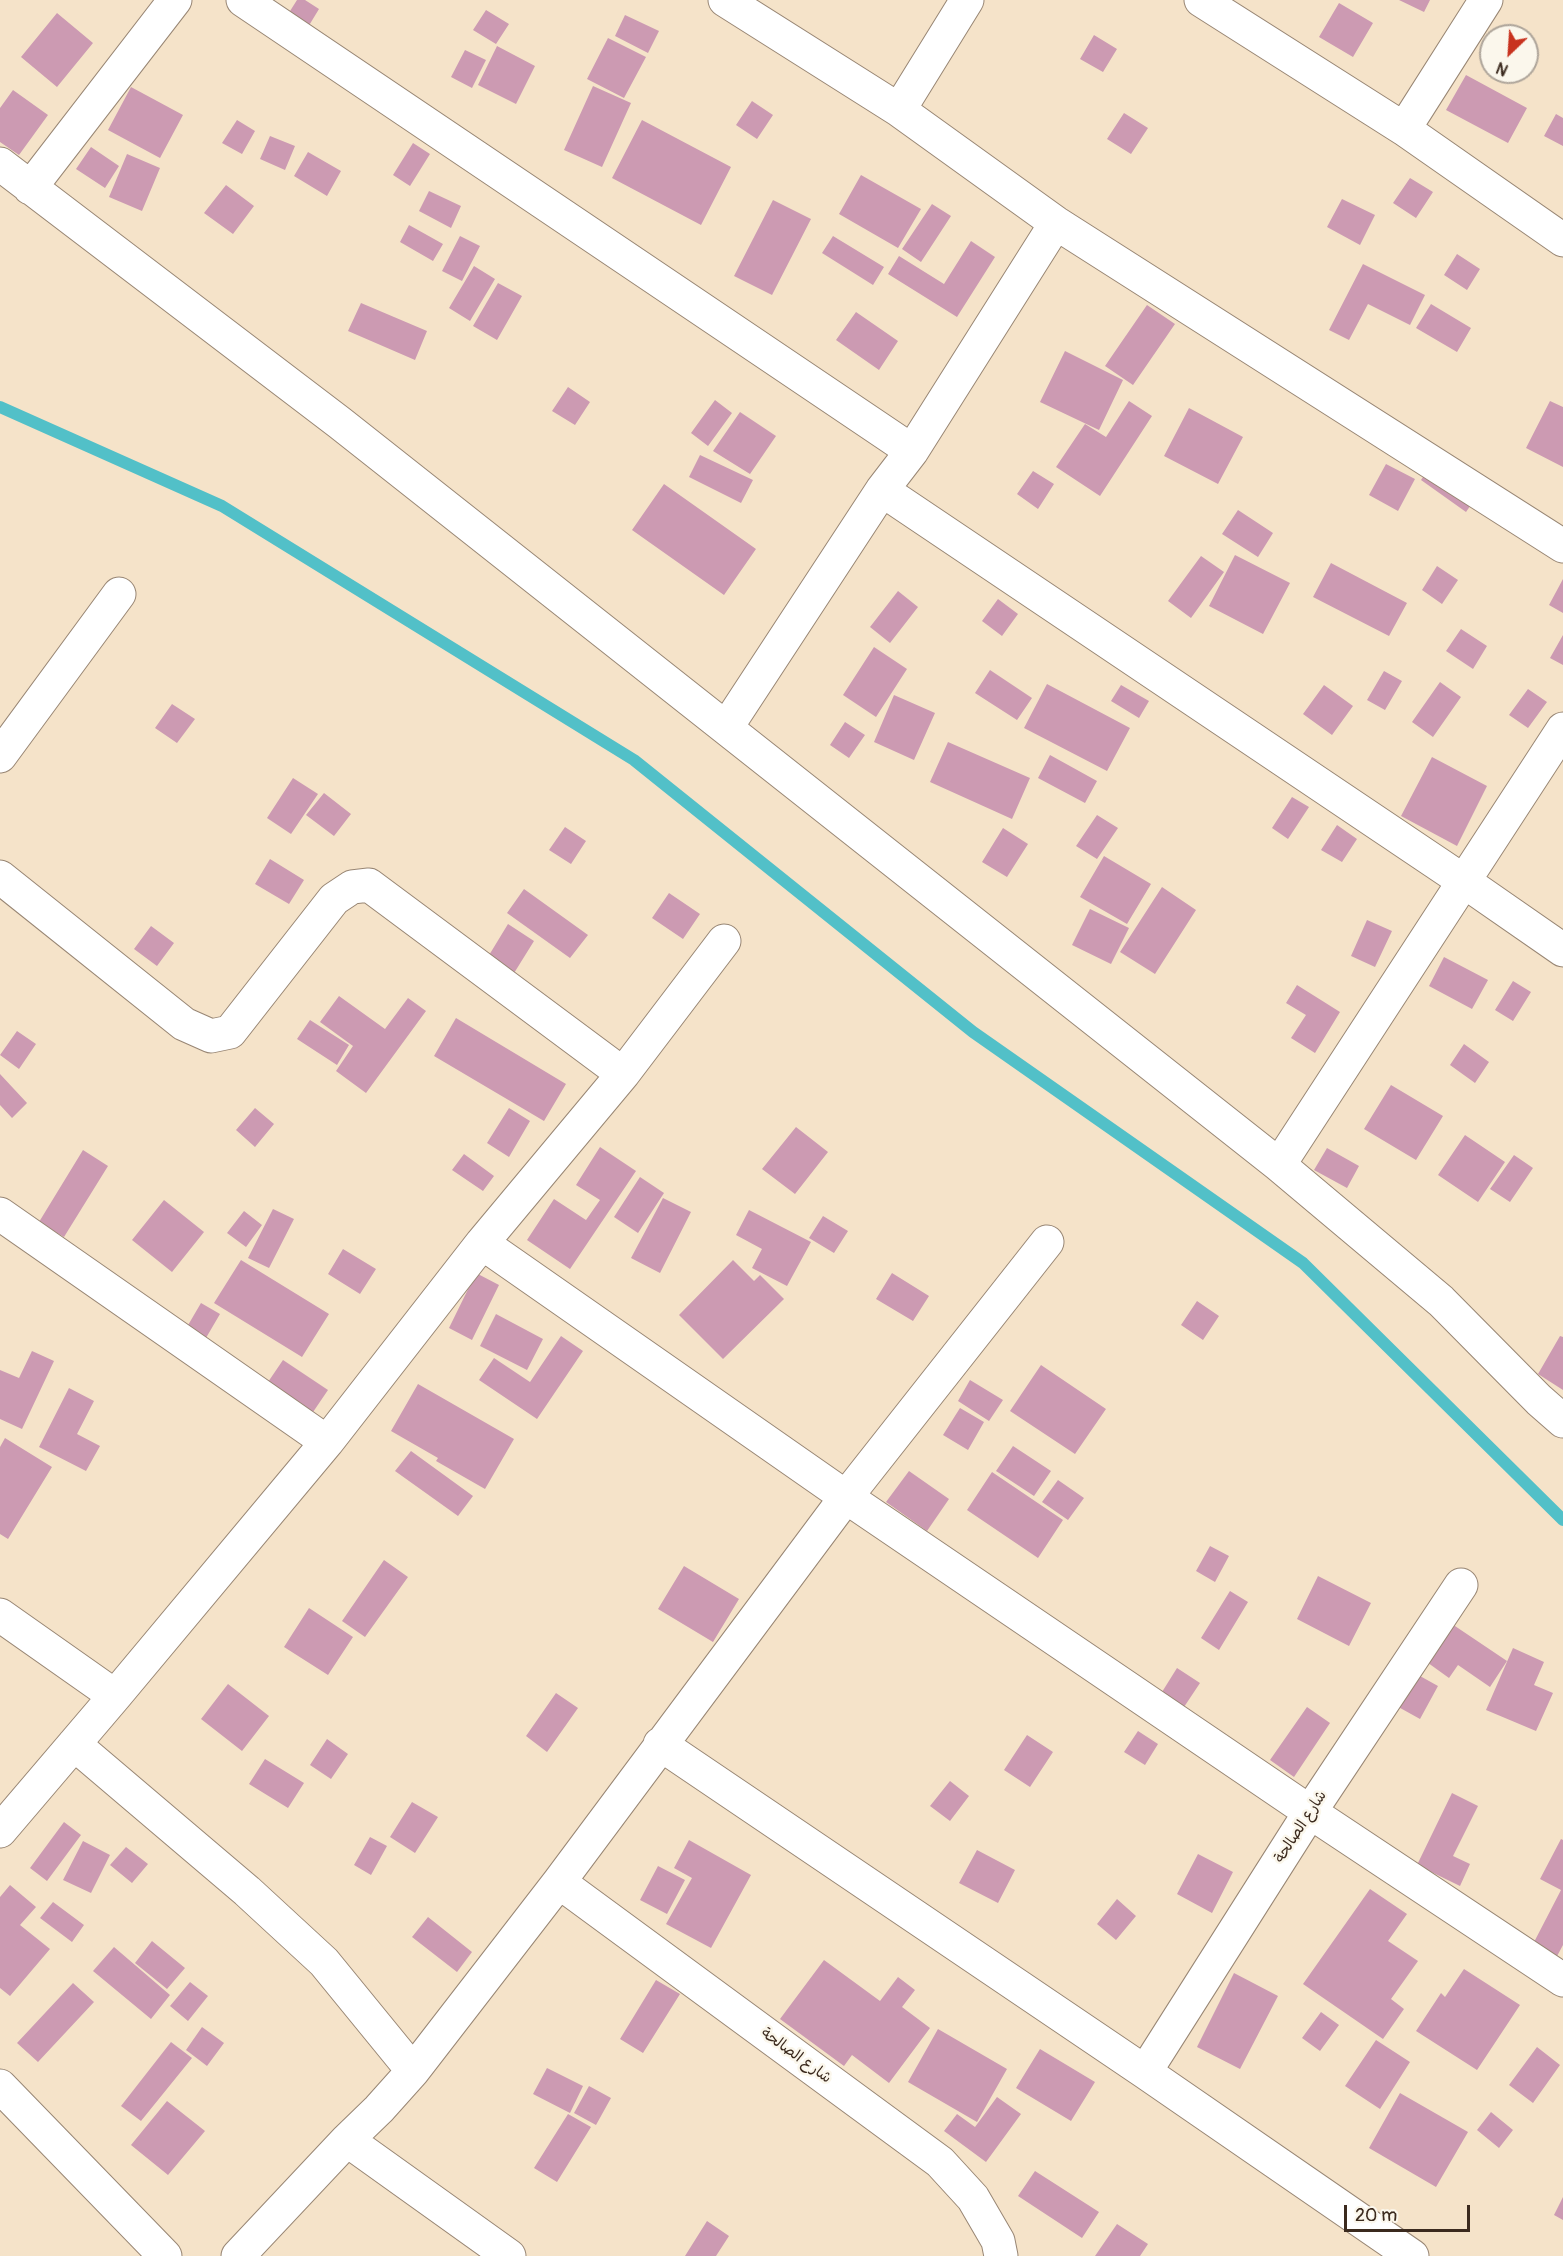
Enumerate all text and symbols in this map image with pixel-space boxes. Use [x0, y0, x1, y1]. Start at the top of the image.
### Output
north arrow [1479, 24, 1539, 84]
text: N [1493, 57, 1511, 80]
street label: شارع الصالحة [1271, 1787, 1331, 1867]
street label: شارع الصالحة [757, 2024, 835, 2088]
scale bar [1347, 2193, 1473, 2231]
text: 20 m [1355, 2204, 1397, 2227]

